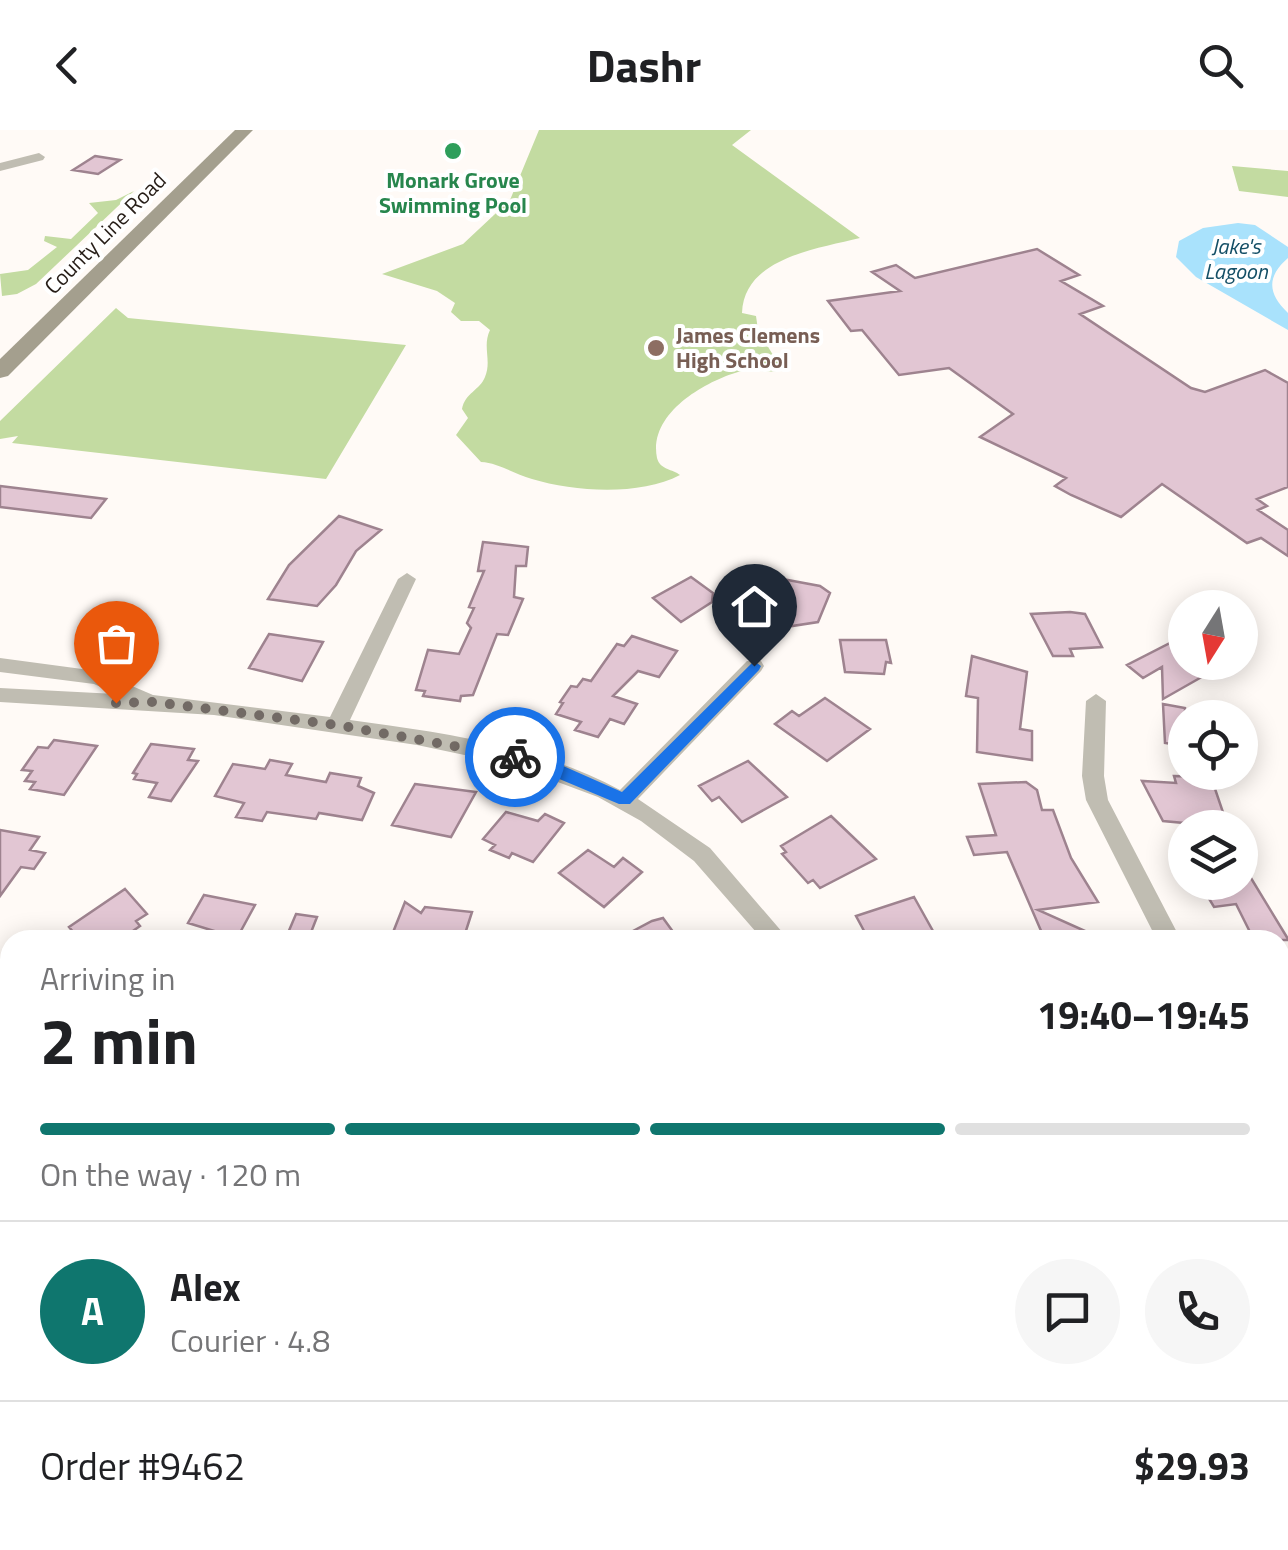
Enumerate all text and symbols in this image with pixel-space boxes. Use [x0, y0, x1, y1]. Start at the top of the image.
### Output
text: Dashr [587, 31, 701, 99]
icon: back [40, 38, 95, 93]
icon: search [1193, 38, 1248, 93]
marker: Monark Grove Swimming Pool [442, 140, 464, 162]
place label: Monark Grove Swimming Pool [379, 163, 527, 222]
street label: County Line Road [36, 164, 174, 302]
water label: Jake's Lagoon [1204, 229, 1269, 288]
place label: James Clemens High School [676, 318, 820, 377]
marker: James Clemens High School [645, 337, 667, 359]
pin [712, 564, 797, 667]
icon: home [727, 579, 782, 634]
north arrow [1168, 590, 1258, 680]
map controls [1168, 590, 1258, 900]
pin [74, 601, 159, 704]
icon: bag [89, 616, 144, 671]
button: locate [1168, 700, 1258, 790]
courier [465, 707, 565, 807]
icon: bike [488, 730, 543, 785]
button: layers [1168, 810, 1258, 900]
text: Arriving in [40, 954, 176, 1002]
text: 19:40–19:45 [1037, 986, 1250, 1044]
text: 2 min [40, 990, 198, 1089]
text: On the way · 120 m [40, 1150, 301, 1198]
text: Alex [170, 1258, 241, 1316]
button: chat [1015, 1259, 1120, 1364]
button: phone [1145, 1259, 1250, 1364]
text: A [81, 1282, 104, 1340]
text: Courier · 4.8 [170, 1316, 330, 1364]
text: Order #9462 [40, 1437, 245, 1495]
text: $29.93 [1134, 1437, 1250, 1495]

